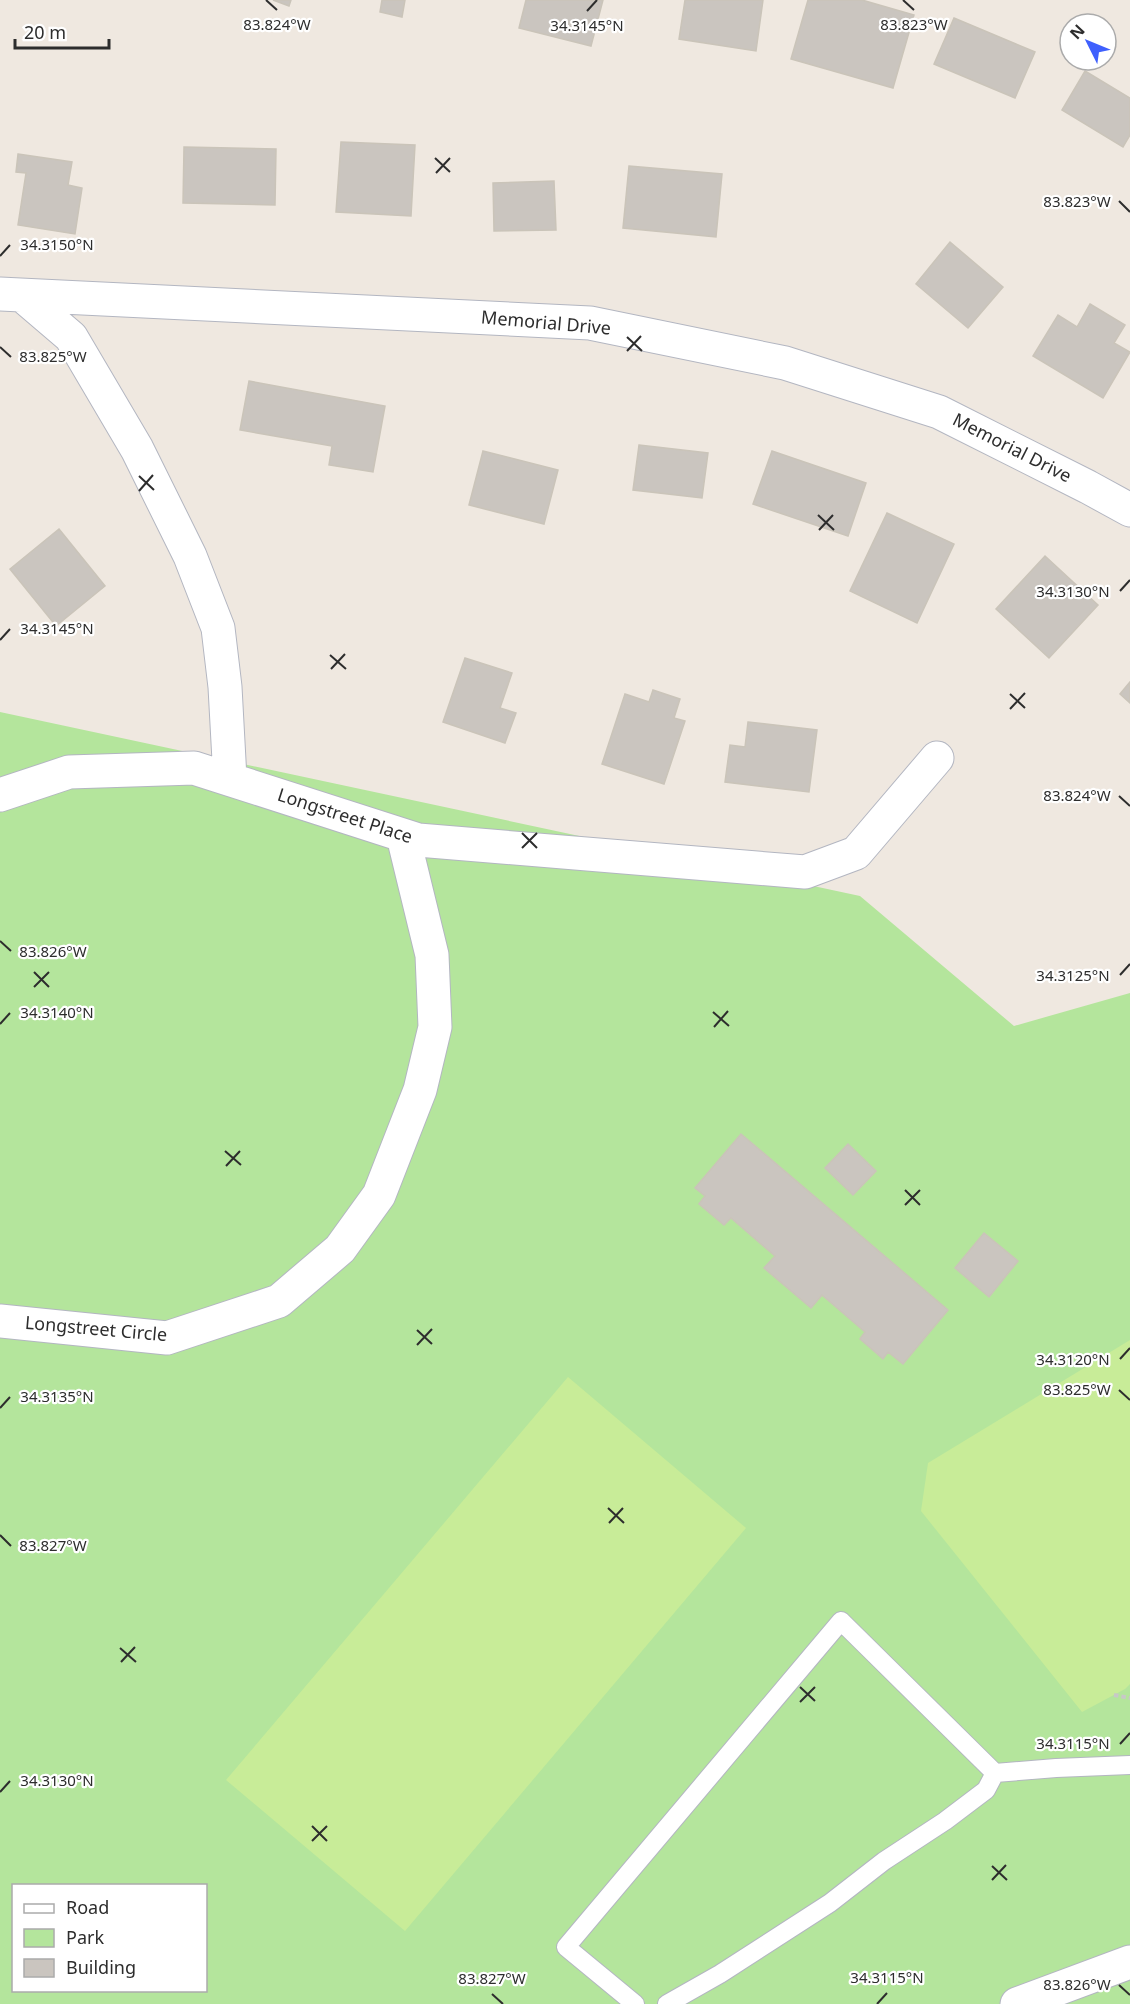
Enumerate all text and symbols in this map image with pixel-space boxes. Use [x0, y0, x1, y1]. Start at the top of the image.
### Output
scale bar [15, 12, 110, 50]
north arrow [1058, 12, 1118, 72]
text: 83.824°W [243, 14, 311, 34]
text: 83.823°W [880, 14, 948, 34]
text: 34.3145°N [550, 15, 624, 35]
text: 20 m [24, 20, 66, 44]
text: N [1065, 20, 1090, 44]
text: 83.823°W [1043, 191, 1111, 211]
text: 34.3150°N [20, 234, 94, 254]
street label: Memorial Drive [480, 304, 612, 340]
text: 83.825°W [19, 346, 87, 366]
street label: Memorial Drive [949, 407, 1076, 487]
text: 34.3130°N [1036, 581, 1110, 601]
text: 34.3145°N [20, 618, 94, 638]
street label: Longstreet Place [275, 782, 416, 848]
text: 83.824°W [1043, 785, 1111, 805]
text: 83.826°W [19, 941, 87, 961]
text: 34.3125°N [1036, 965, 1110, 985]
text: 34.3140°N [20, 1002, 94, 1022]
street label: Longstreet Circle [24, 1310, 168, 1346]
text: 34.3120°N [1036, 1349, 1110, 1369]
text: 83.825°W [1043, 1379, 1111, 1399]
text: 34.3135°N [20, 1386, 94, 1406]
text: 83.827°W [19, 1535, 87, 1555]
text: 34.3115°N [1036, 1733, 1110, 1753]
text: 34.3130°N [20, 1770, 94, 1790]
legend [12, 1884, 207, 1992]
text: Road [66, 1895, 109, 1919]
text: Park [66, 1925, 104, 1949]
text: Building [66, 1955, 136, 1979]
text: 34.3115°N [850, 1967, 924, 1987]
text: 83.827°W [458, 1968, 526, 1988]
text: 83.826°W [1043, 1974, 1111, 1994]

